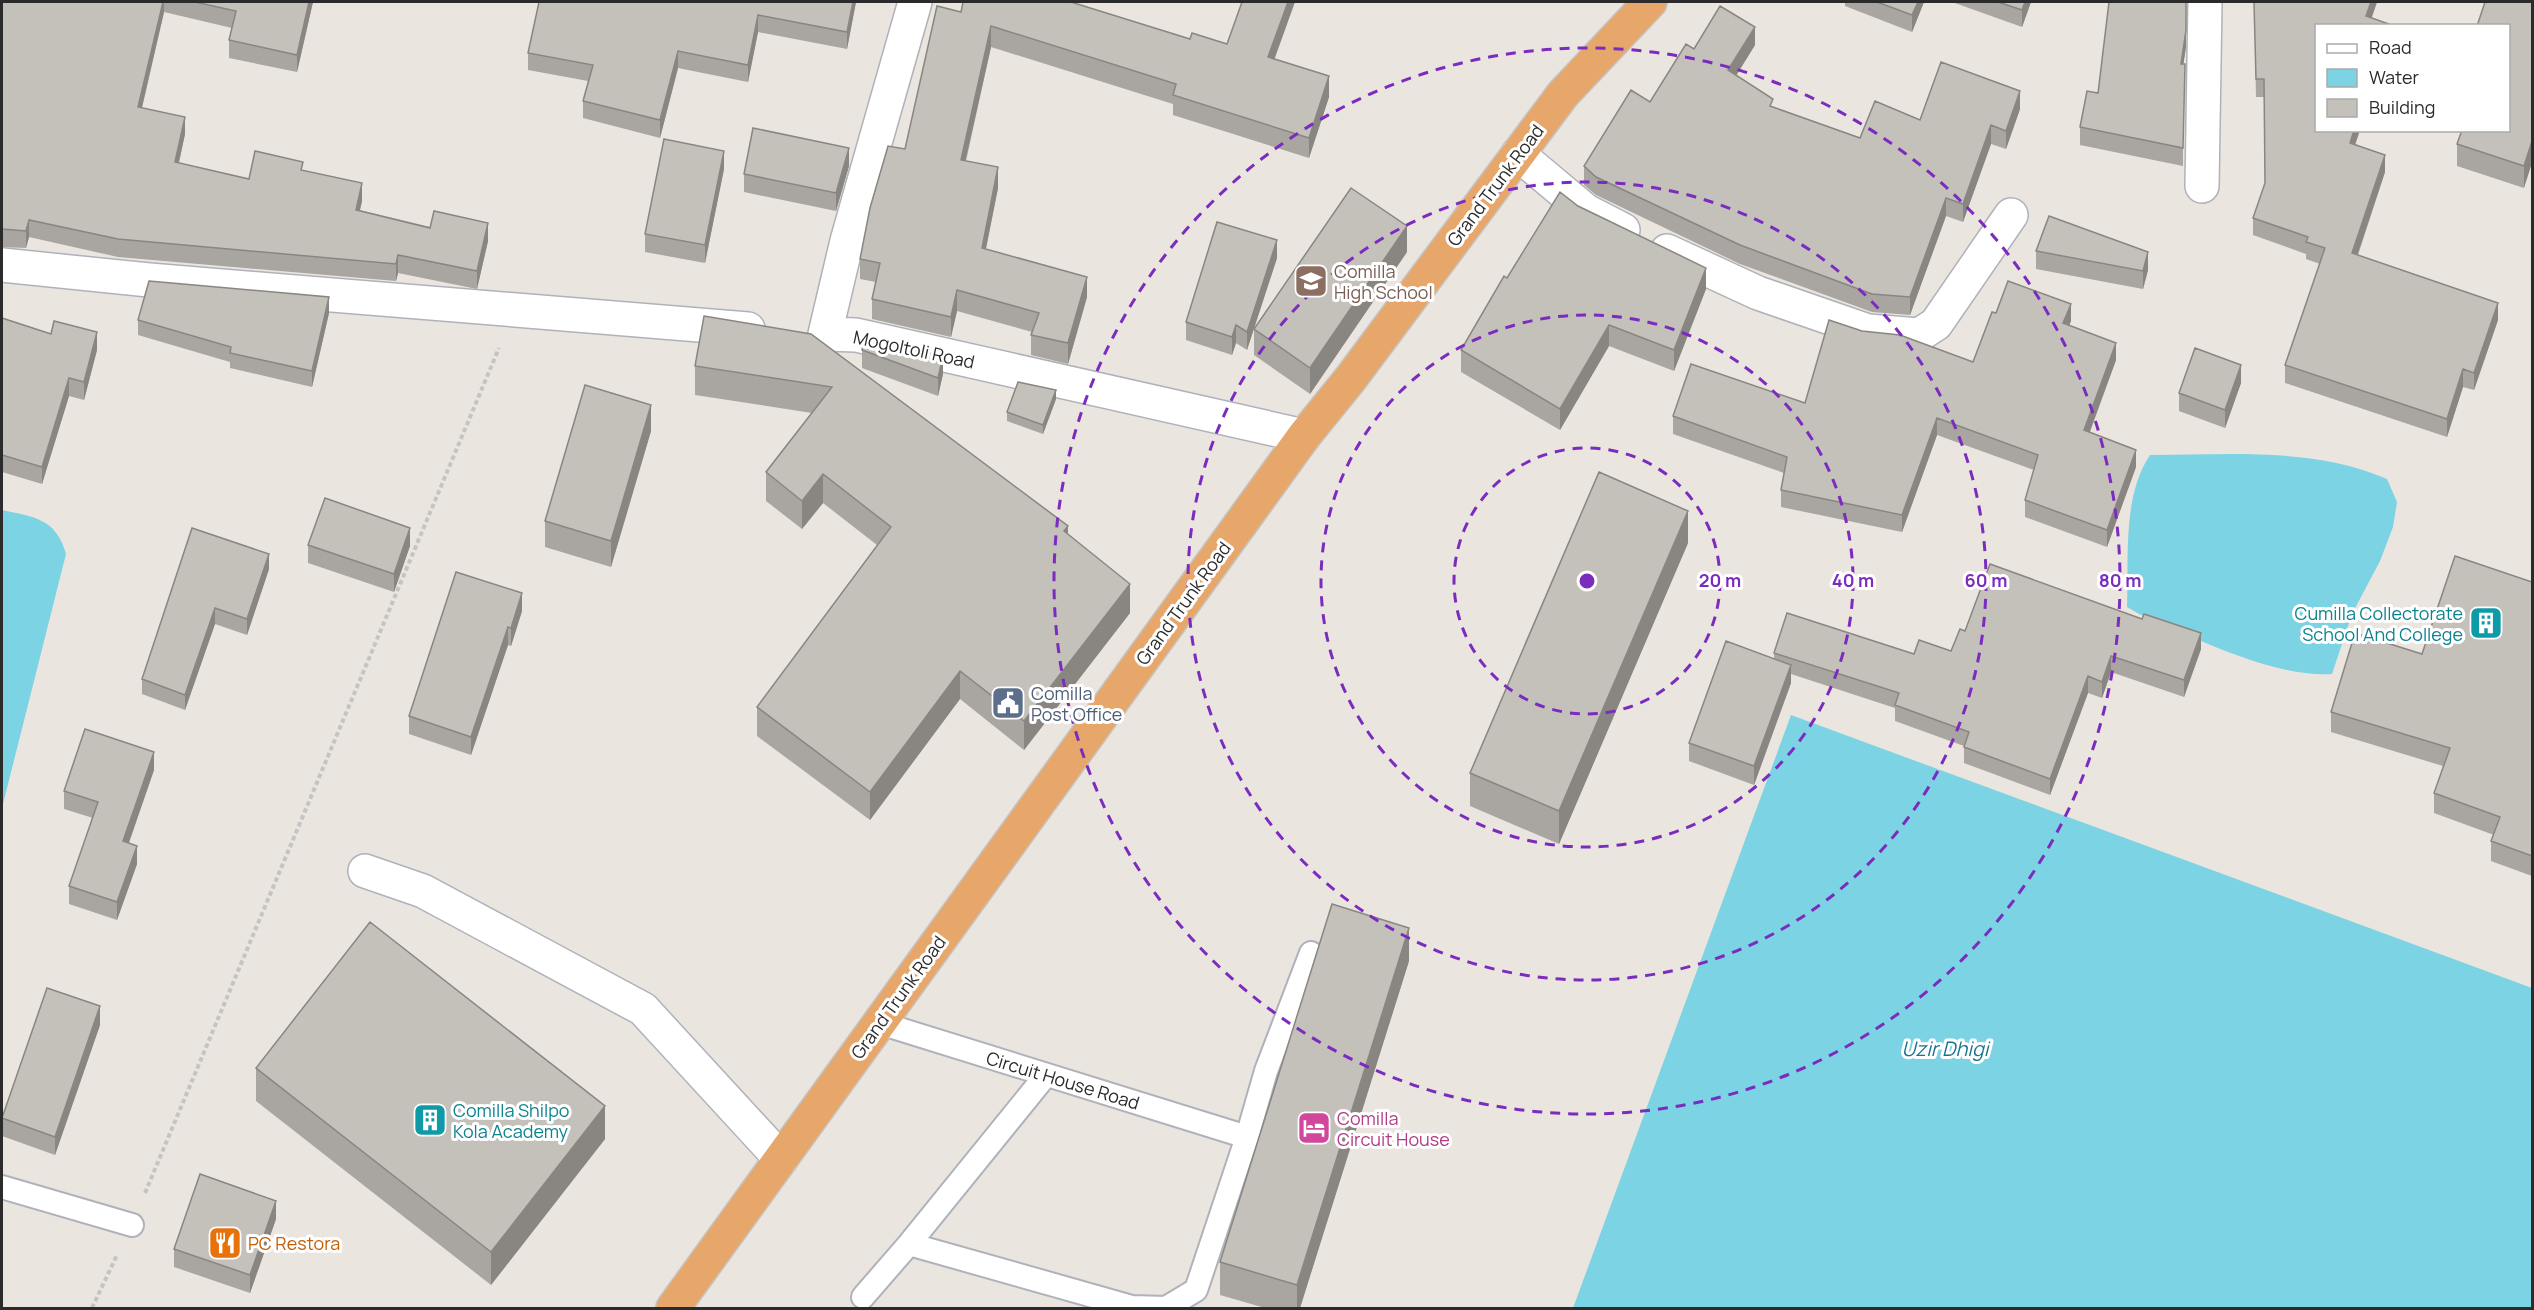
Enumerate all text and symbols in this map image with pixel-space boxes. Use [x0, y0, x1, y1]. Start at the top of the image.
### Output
legend [2315, 24, 2510, 132]
text: Road [2369, 35, 2412, 59]
text: Water [2369, 65, 2419, 89]
text: Building [2369, 95, 2435, 119]
street label: Grand Trunk Road [1441, 119, 1549, 251]
place label: Comilla High School [1334, 259, 1433, 304]
school or university icon: Comilla High School [1293, 263, 1329, 299]
street label: Mogoltoli Road [851, 324, 977, 374]
street label: Grand Trunk Road [1130, 537, 1236, 669]
text: 20 m [1699, 568, 1741, 592]
text: 40 m [1832, 568, 1874, 592]
text: 60 m [1965, 568, 2007, 592]
text: 80 m [2099, 568, 2141, 592]
centre of rings [1577, 571, 1597, 591]
place label: Cumilla Collectorate School And College [2295, 601, 2463, 646]
building icon: Cumilla Collectorate School And College [2468, 605, 2504, 641]
place label: Comilla Post Office [1031, 681, 1122, 726]
public building icon: Comilla Post Office [990, 685, 1026, 721]
street label: Grand Trunk Road [845, 931, 951, 1063]
water label: Uzir Dhigi [1902, 1035, 1991, 1062]
street label: Circuit House Road [983, 1045, 1143, 1115]
place label: Comilla Shilpo Kola Academy [453, 1098, 570, 1143]
building icon: Comilla Shilpo Kola Academy [412, 1102, 448, 1138]
place label: Comilla Circuit House [1337, 1106, 1450, 1151]
hotel icon: Comilla Circuit House [1296, 1110, 1332, 1146]
restaurant icon: PC Restora [207, 1225, 243, 1261]
place label: PC Restora [248, 1231, 340, 1255]

